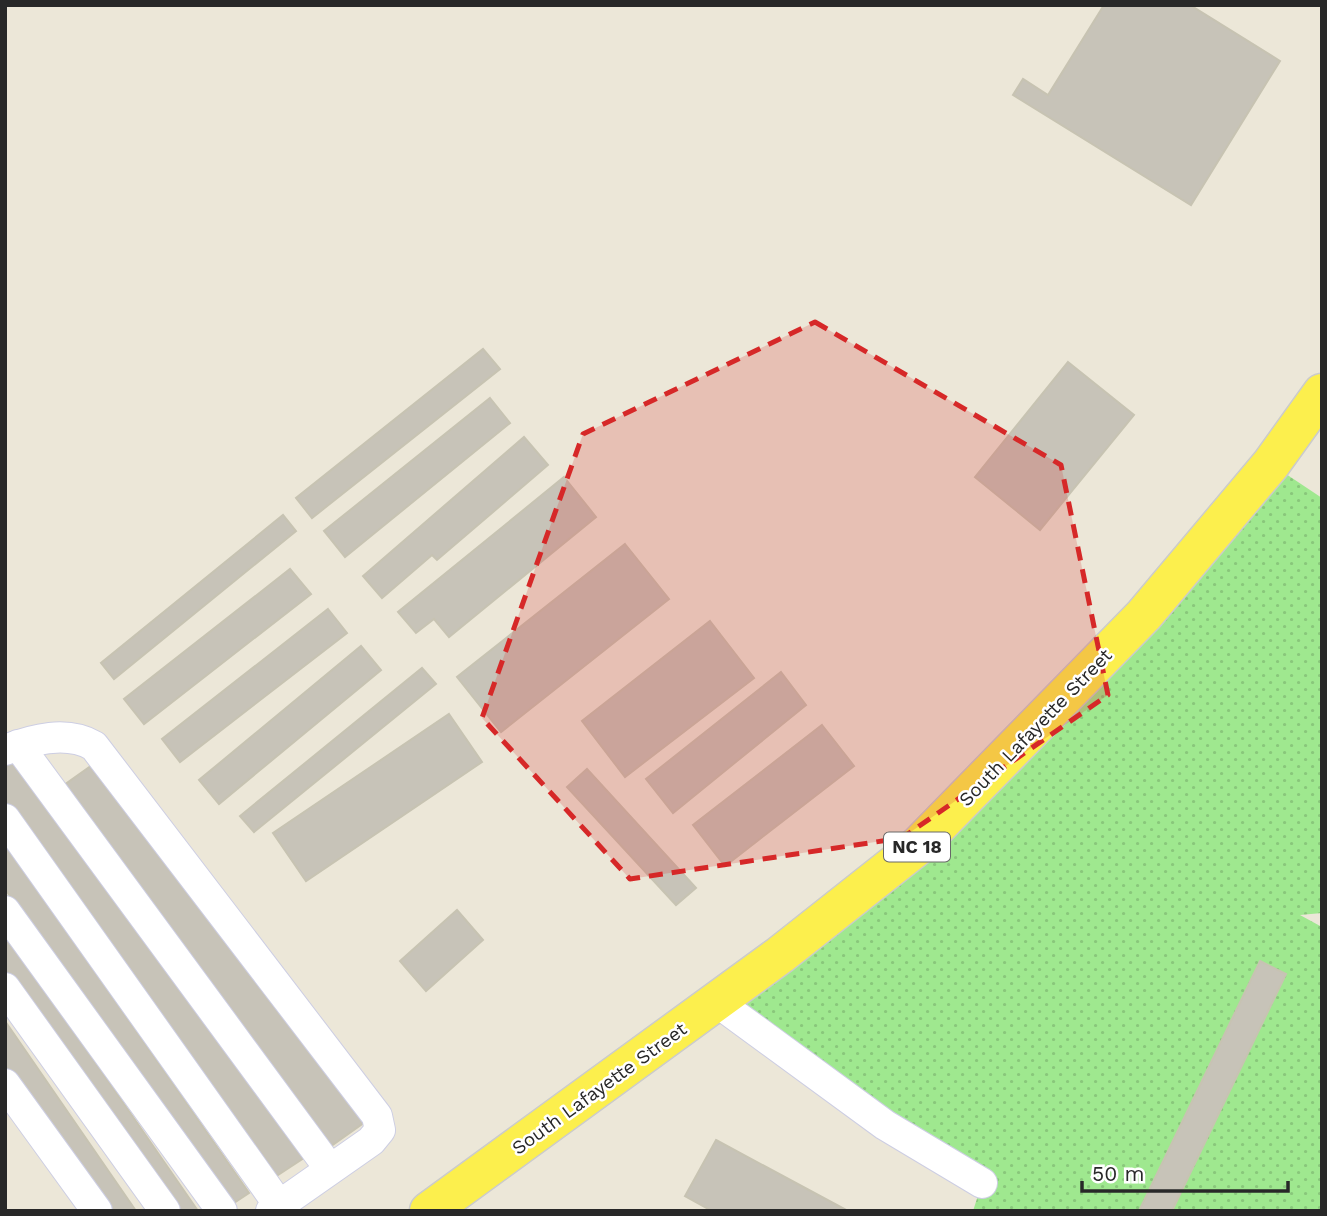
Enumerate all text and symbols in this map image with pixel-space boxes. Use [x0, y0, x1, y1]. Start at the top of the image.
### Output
street label: South Lafayette Street [954, 644, 1117, 811]
road number: NC 18 [884, 832, 950, 862]
street label: South Lafayette Street [507, 1017, 691, 1160]
scale bar [1082, 1150, 1288, 1194]
text: 50 m [1092, 1161, 1144, 1186]

